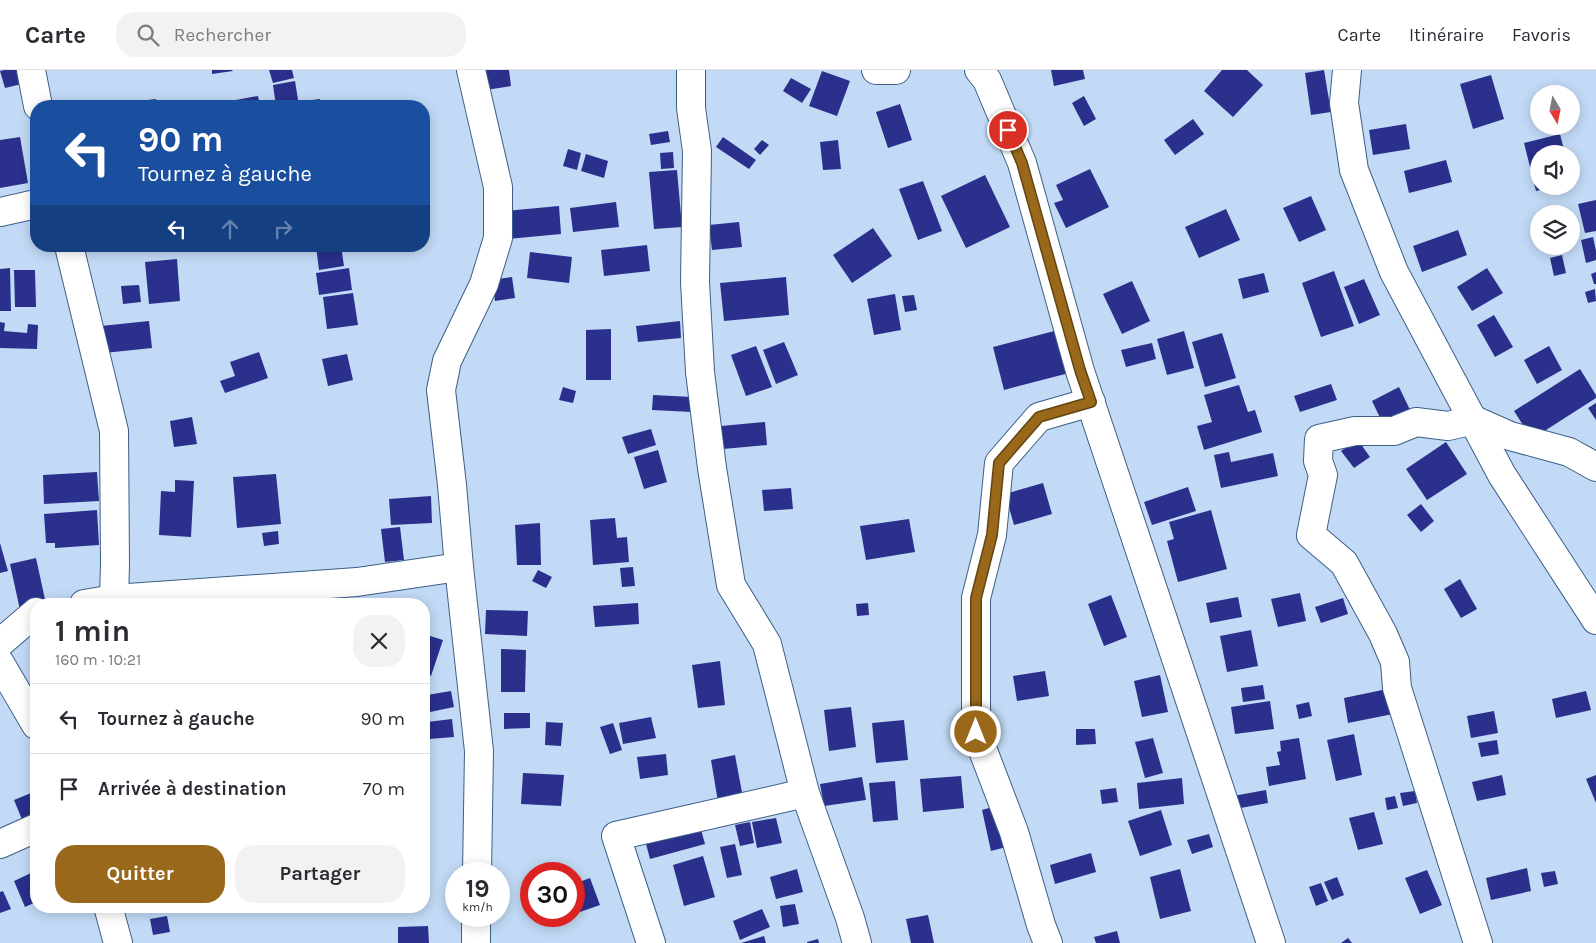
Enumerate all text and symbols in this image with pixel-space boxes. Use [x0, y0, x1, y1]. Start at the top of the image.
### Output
search box [116, 12, 466, 57]
text: Carte [25, 21, 86, 49]
icon: search [134, 21, 162, 49]
text: Rechercher [174, 24, 271, 46]
text: Carte [1338, 24, 1381, 46]
text: Itinéraire [1409, 24, 1484, 46]
text: Favoris [1512, 24, 1571, 46]
north arrow [1530, 85, 1580, 135]
map controls [1530, 85, 1580, 255]
pin [987, 109, 1029, 151]
icon: arrive [994, 116, 1022, 144]
text: 90 m [138, 119, 224, 160]
icon: left [55, 120, 120, 185]
button: sound [1530, 145, 1580, 195]
text: Tournez à gauche [138, 161, 312, 187]
button: layers [1530, 205, 1580, 255]
icon: left [163, 215, 191, 243]
icon: ahead [216, 215, 244, 243]
icon: right [269, 215, 297, 243]
text: 1 min [55, 613, 130, 649]
button: close [353, 615, 405, 667]
text: 160 m · 10:21 [55, 650, 141, 669]
icon: left [55, 705, 83, 733]
position arrow [949, 705, 1001, 757]
text: Tournez à gauche [98, 708, 255, 730]
text: 90 m [360, 708, 405, 730]
icon: arrive [55, 775, 83, 803]
text: Arrivée à destination [98, 778, 287, 800]
text: 70 m [363, 778, 405, 800]
button: Quitter [55, 845, 225, 903]
button: Partager [235, 845, 405, 903]
speed limit sign: 30 [520, 862, 585, 927]
text: 19 [465, 874, 490, 903]
text: km/h [462, 900, 493, 914]

